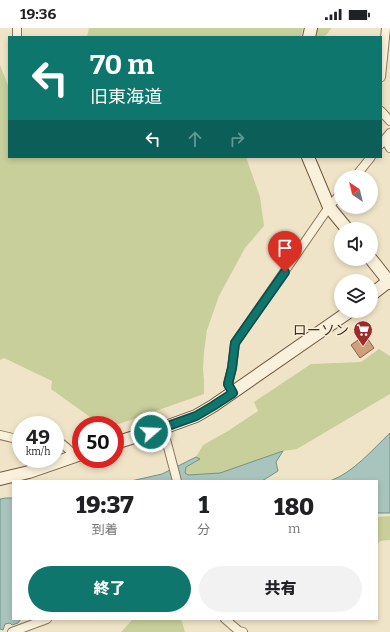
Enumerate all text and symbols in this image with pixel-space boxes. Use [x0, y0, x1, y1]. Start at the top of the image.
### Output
text: 19:36 [20, 5, 56, 23]
text: 70 m [90, 48, 154, 81]
icon: left [24, 52, 76, 104]
text: 旧東海道 [90, 86, 162, 108]
icon: left [142, 128, 164, 150]
icon: ahead [184, 128, 206, 150]
icon: right [226, 128, 248, 150]
north arrow [334, 170, 378, 214]
map controls [334, 170, 378, 318]
button: sound [334, 222, 378, 266]
pin [268, 231, 302, 272]
icon: arrive [274, 237, 296, 259]
button: layers [334, 274, 378, 318]
supermarket icon: ローソン [352, 319, 374, 347]
place label: ローソン [293, 322, 349, 339]
position arrow [130, 411, 172, 453]
speed limit sign: 50 [72, 416, 124, 468]
text: 49 [26, 425, 50, 449]
text: km/h [26, 446, 50, 458]
text: 19:37 [76, 491, 134, 519]
text: 1 [198, 491, 209, 519]
text: 180 [274, 493, 314, 521]
text: m [288, 521, 300, 536]
text: 到着 [92, 522, 118, 537]
text: 分 [197, 522, 210, 537]
button: 終了 [28, 566, 191, 612]
button: 共有 [199, 566, 362, 612]

